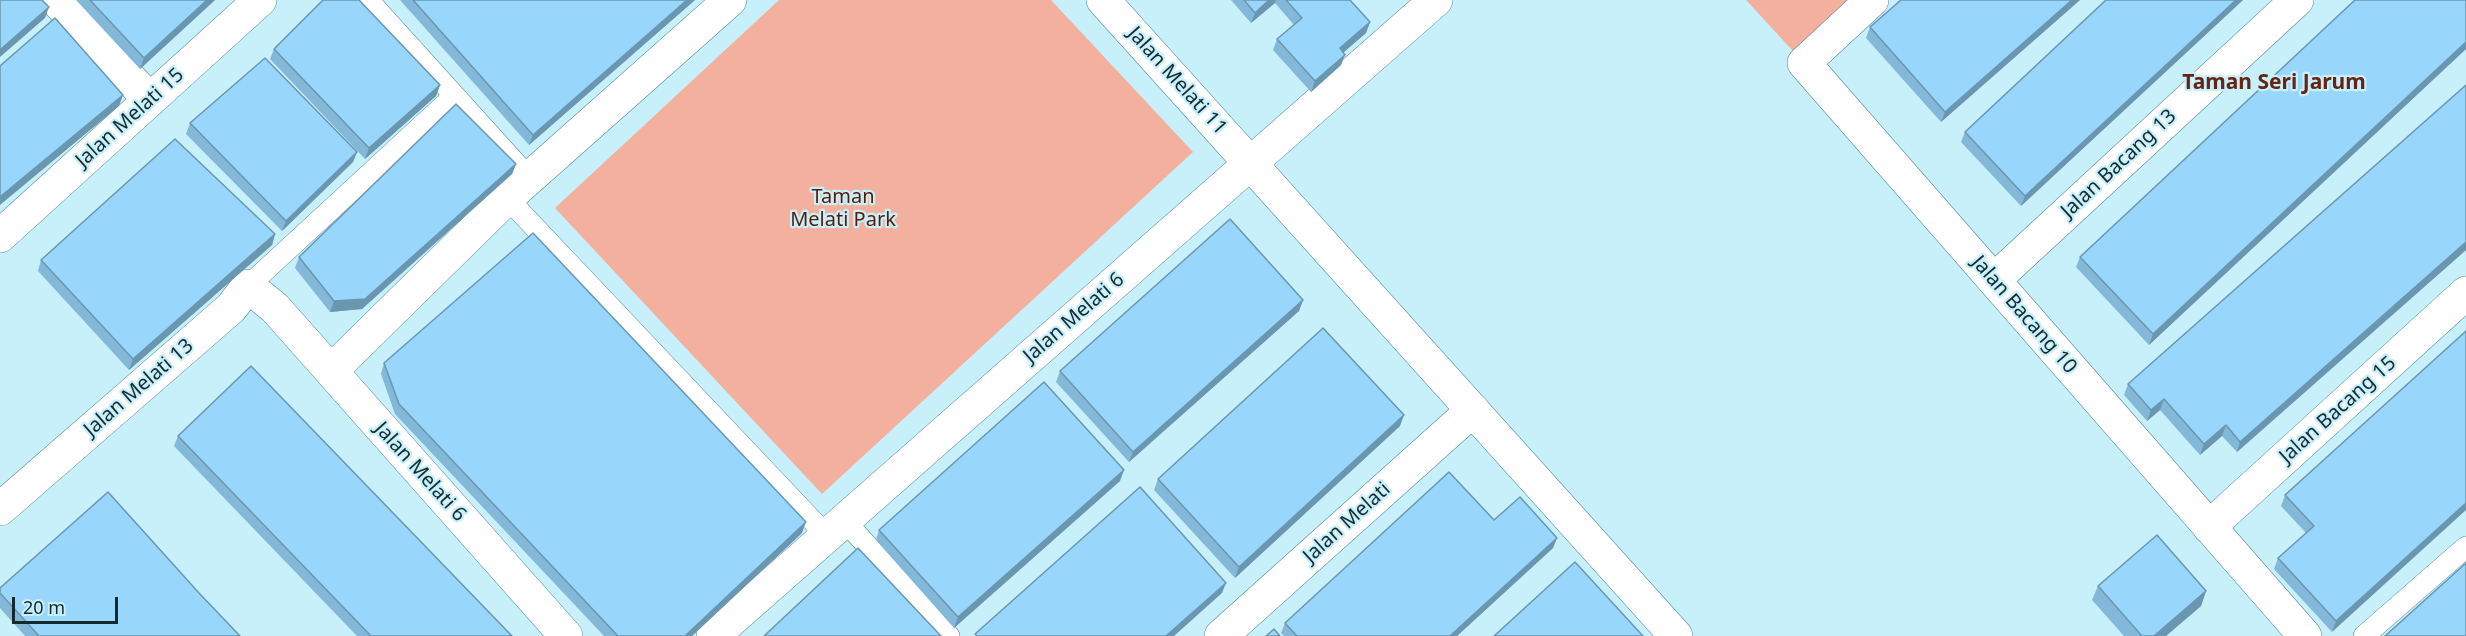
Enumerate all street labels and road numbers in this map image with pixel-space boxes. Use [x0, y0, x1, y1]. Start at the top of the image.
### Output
street label: Jalan Melati 11 [1122, 22, 1232, 140]
street label: Jalan Melati 15 [71, 63, 189, 173]
street label: Jalan Bacang 13 [2057, 105, 2181, 223]
street label: Jalan Bacang 10 [1966, 251, 2082, 379]
street label: Jalan Melati 6 [1019, 268, 1129, 368]
street label: Jalan Melati 13 [79, 334, 199, 442]
street label: Jalan Bacang 15 [2275, 351, 2401, 469]
street label: Jalan Melati 6 [369, 417, 471, 527]
street label: Jalan Melati [1299, 478, 1395, 568]

